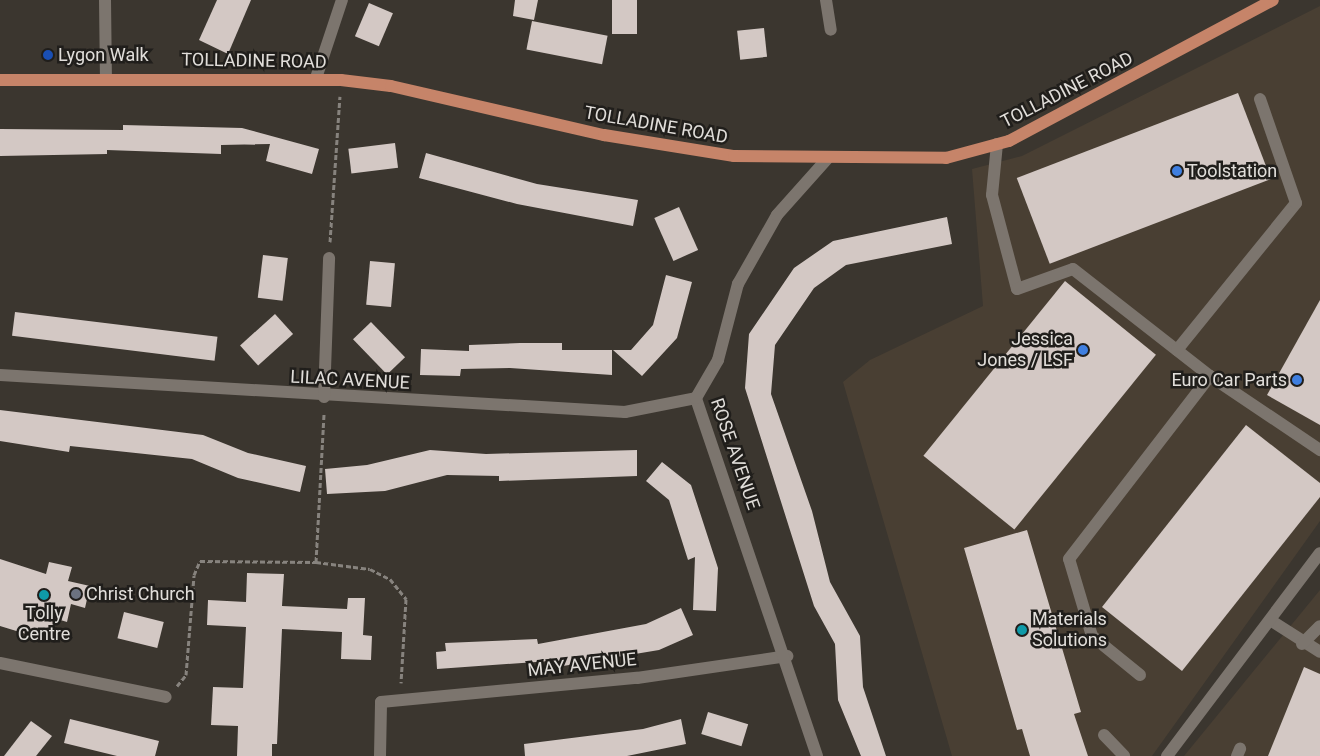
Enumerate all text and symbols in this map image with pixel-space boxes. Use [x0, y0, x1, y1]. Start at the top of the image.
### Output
place label: Lygon Walk [58, 44, 149, 66]
street label: TOLLADINE ROAD [997, 47, 1137, 133]
marker: Lygon Walk [42, 49, 54, 61]
street label: TOLLADINE ROAD [181, 49, 327, 73]
street label: TOLLADINE ROAD [583, 102, 729, 148]
place label: Toolstation [1187, 160, 1277, 182]
marker: Toolstation [1171, 165, 1183, 177]
place label: Jessica Jones / LSF [977, 329, 1073, 372]
marker: Jessica Jones / LSF [1077, 344, 1089, 356]
street label: LILAC AVENUE [290, 366, 410, 394]
place label: Euro Car Parts [1172, 369, 1287, 391]
marker: Euro Car Parts [1291, 374, 1303, 386]
street label: ROSE AVENUE [706, 396, 764, 512]
place label: Christ Church [86, 583, 195, 605]
marker: Christ Church [70, 588, 82, 600]
marker: Tolly Centre [38, 589, 50, 601]
place label: Tolly Centre [18, 603, 70, 646]
place label: Materials Solutions [1032, 609, 1107, 652]
marker: Materials Solutions [1016, 624, 1028, 636]
street label: MAY AVENUE [526, 649, 638, 681]

